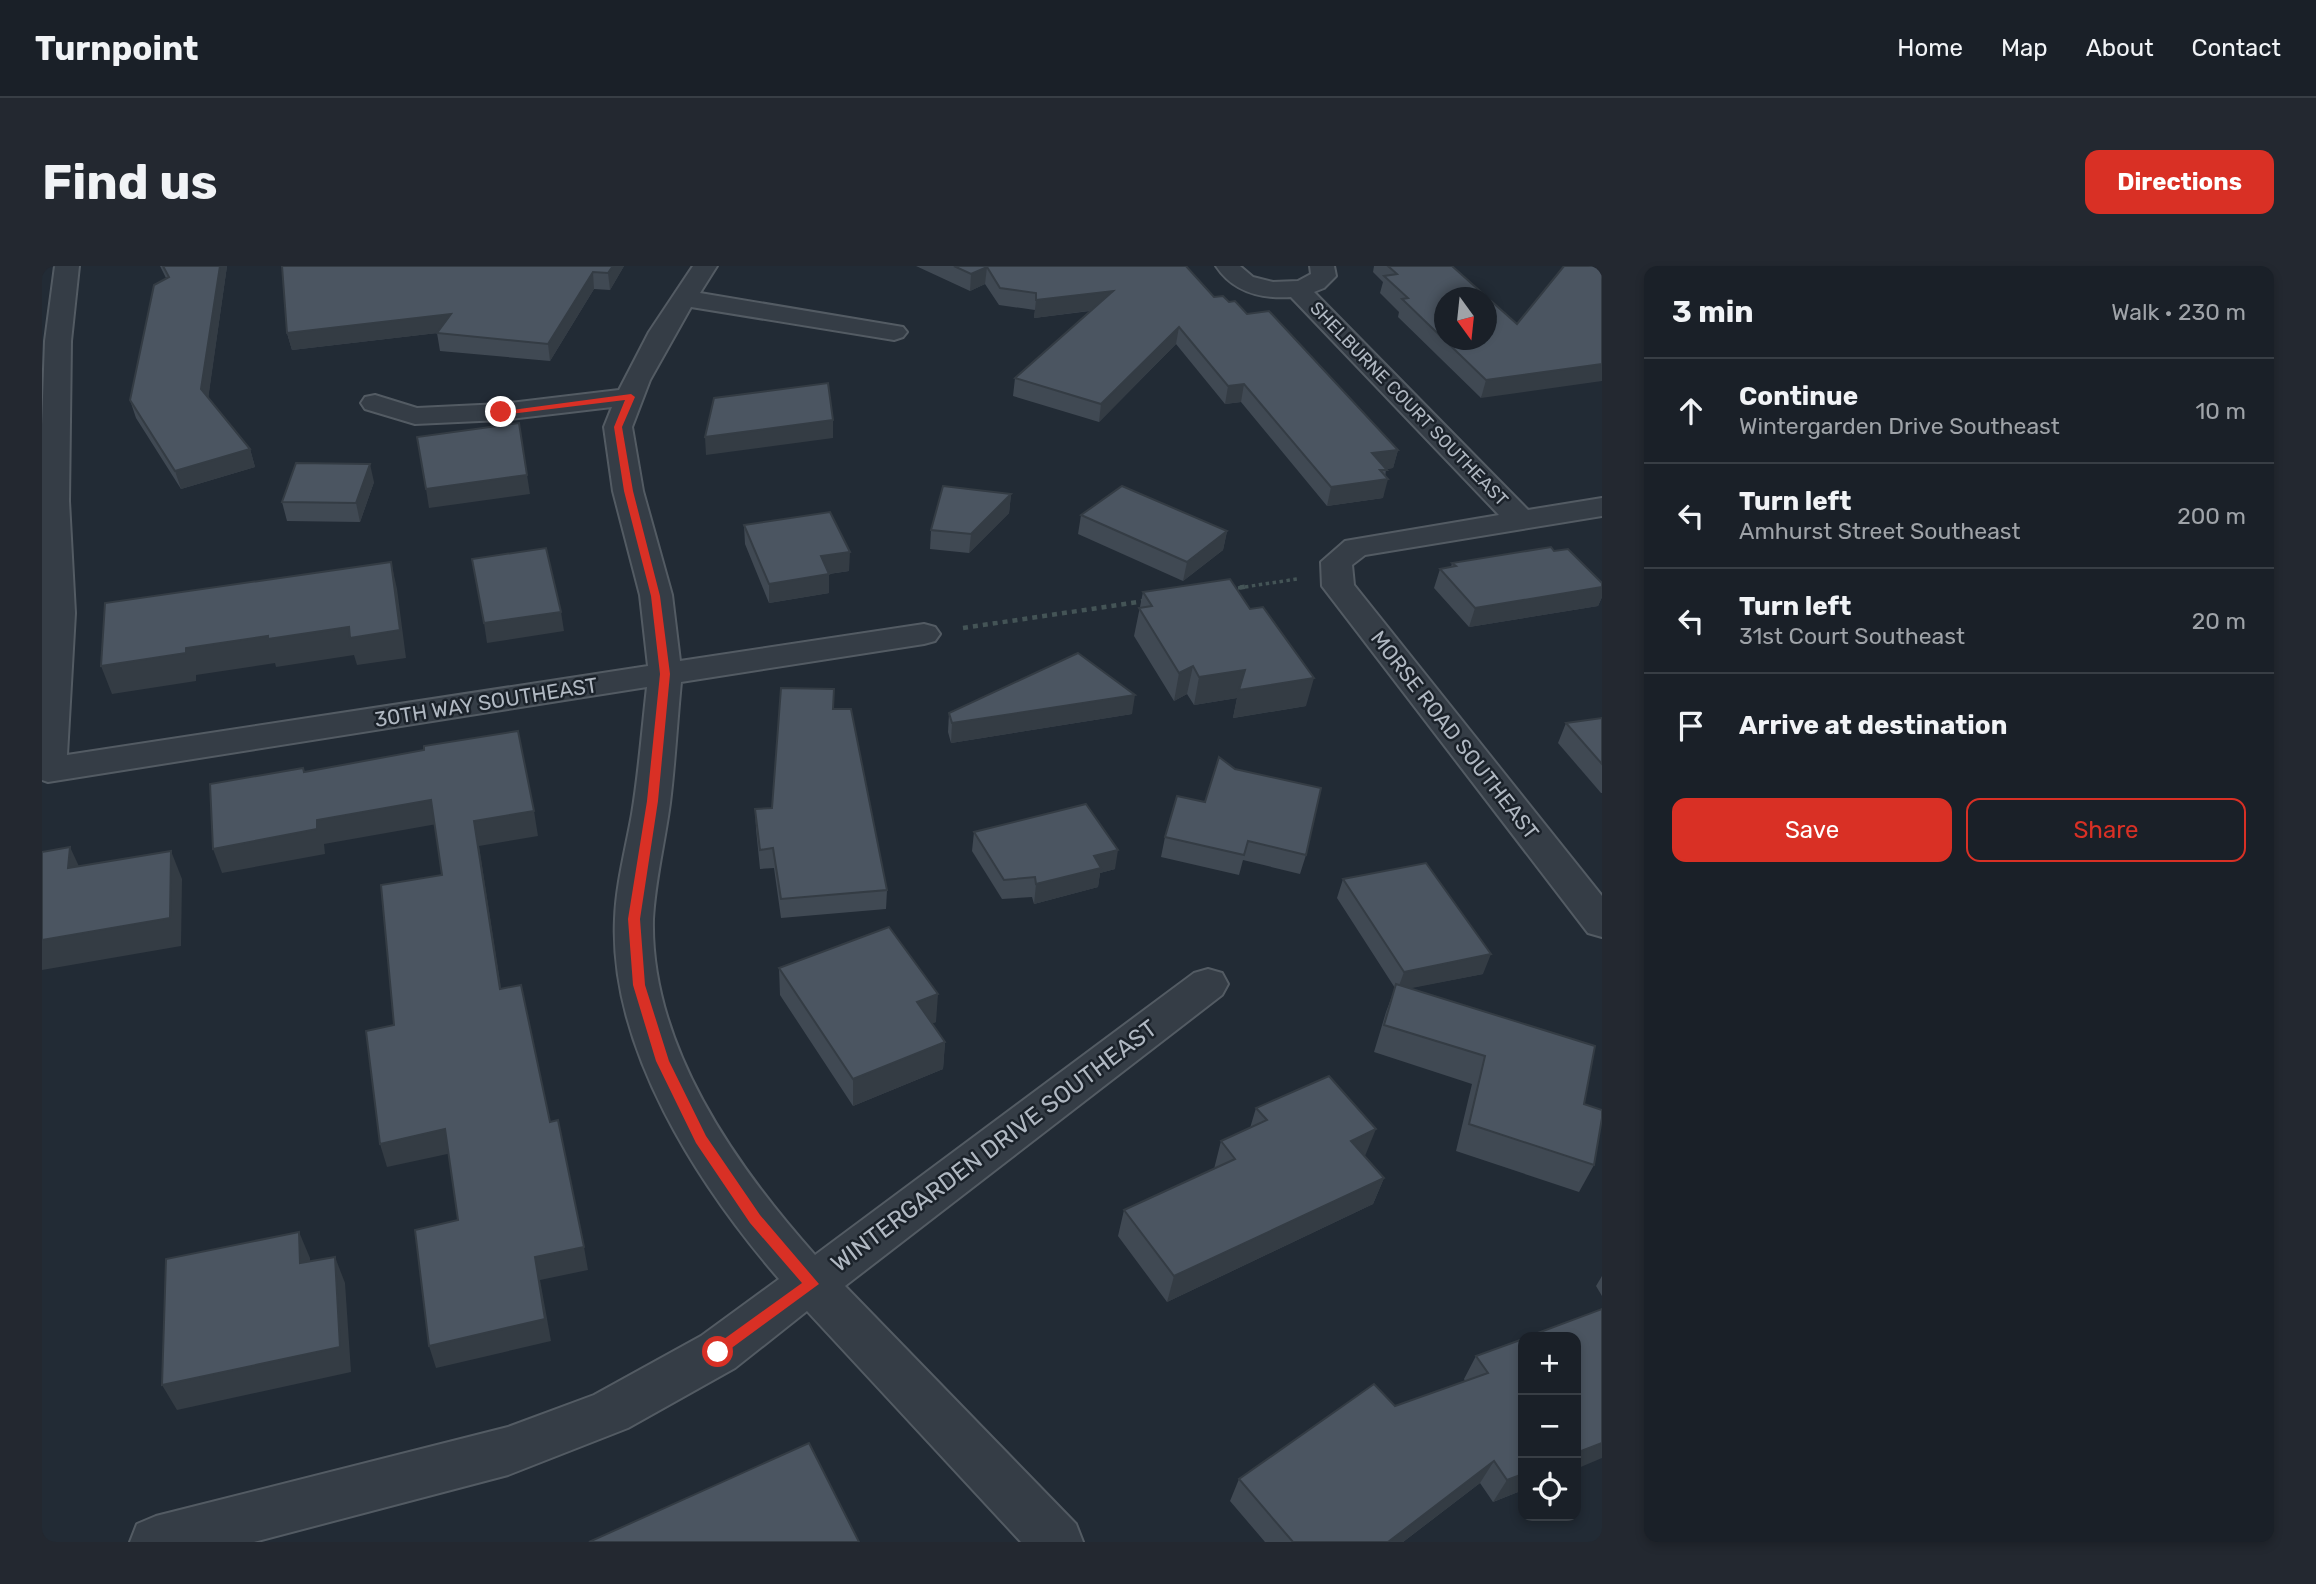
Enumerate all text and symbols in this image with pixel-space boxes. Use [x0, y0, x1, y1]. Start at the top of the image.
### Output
text: Turnpoint [35, 29, 198, 68]
text: Home [1897, 34, 1963, 62]
text: Map [2001, 34, 2048, 62]
text: About [2086, 34, 2154, 62]
text: Contact [2192, 34, 2281, 62]
button: Directions [2085, 150, 2274, 214]
text: Find us [42, 153, 218, 211]
north arrow [1434, 287, 1497, 350]
text: 3 min [1672, 294, 1754, 330]
street label: SHELBURNE COURT SOUTHEAST [1305, 297, 1513, 511]
text: Walk · 230 m [2111, 298, 2246, 326]
text: Continue [1739, 381, 1858, 412]
icon: ahead [1672, 392, 1710, 430]
route end [485, 396, 516, 427]
text: 10 m [2195, 397, 2246, 425]
text: Wintergarden Drive Southeast [1739, 412, 2060, 440]
text: Turn left [1739, 486, 1851, 517]
icon: left [1672, 497, 1710, 535]
text: 200 m [2177, 502, 2246, 530]
text: Amhurst Street Southeast [1739, 517, 2021, 545]
text: Turn left [1739, 591, 1851, 622]
icon: left [1672, 602, 1710, 640]
text: 20 m [2192, 607, 2246, 635]
text: 31st Court Southeast [1739, 622, 1965, 650]
street label: MORSE ROAD SOUTHEAST [1366, 626, 1544, 844]
street label: 30TH WAY SOUTHEAST [373, 672, 599, 732]
icon: arrive [1672, 707, 1710, 745]
text: Arrive at destination [1739, 710, 2007, 741]
button: Save [1672, 798, 1952, 862]
button: Share [1966, 798, 2246, 862]
street label: WINTERGARDEN DRIVE SOUTHEAST [825, 1014, 1163, 1278]
map controls [1518, 1332, 1581, 1521]
button: + [1518, 1332, 1581, 1395]
route start [702, 1336, 733, 1367]
button: − [1518, 1395, 1581, 1458]
button: locate [1518, 1458, 1581, 1521]

